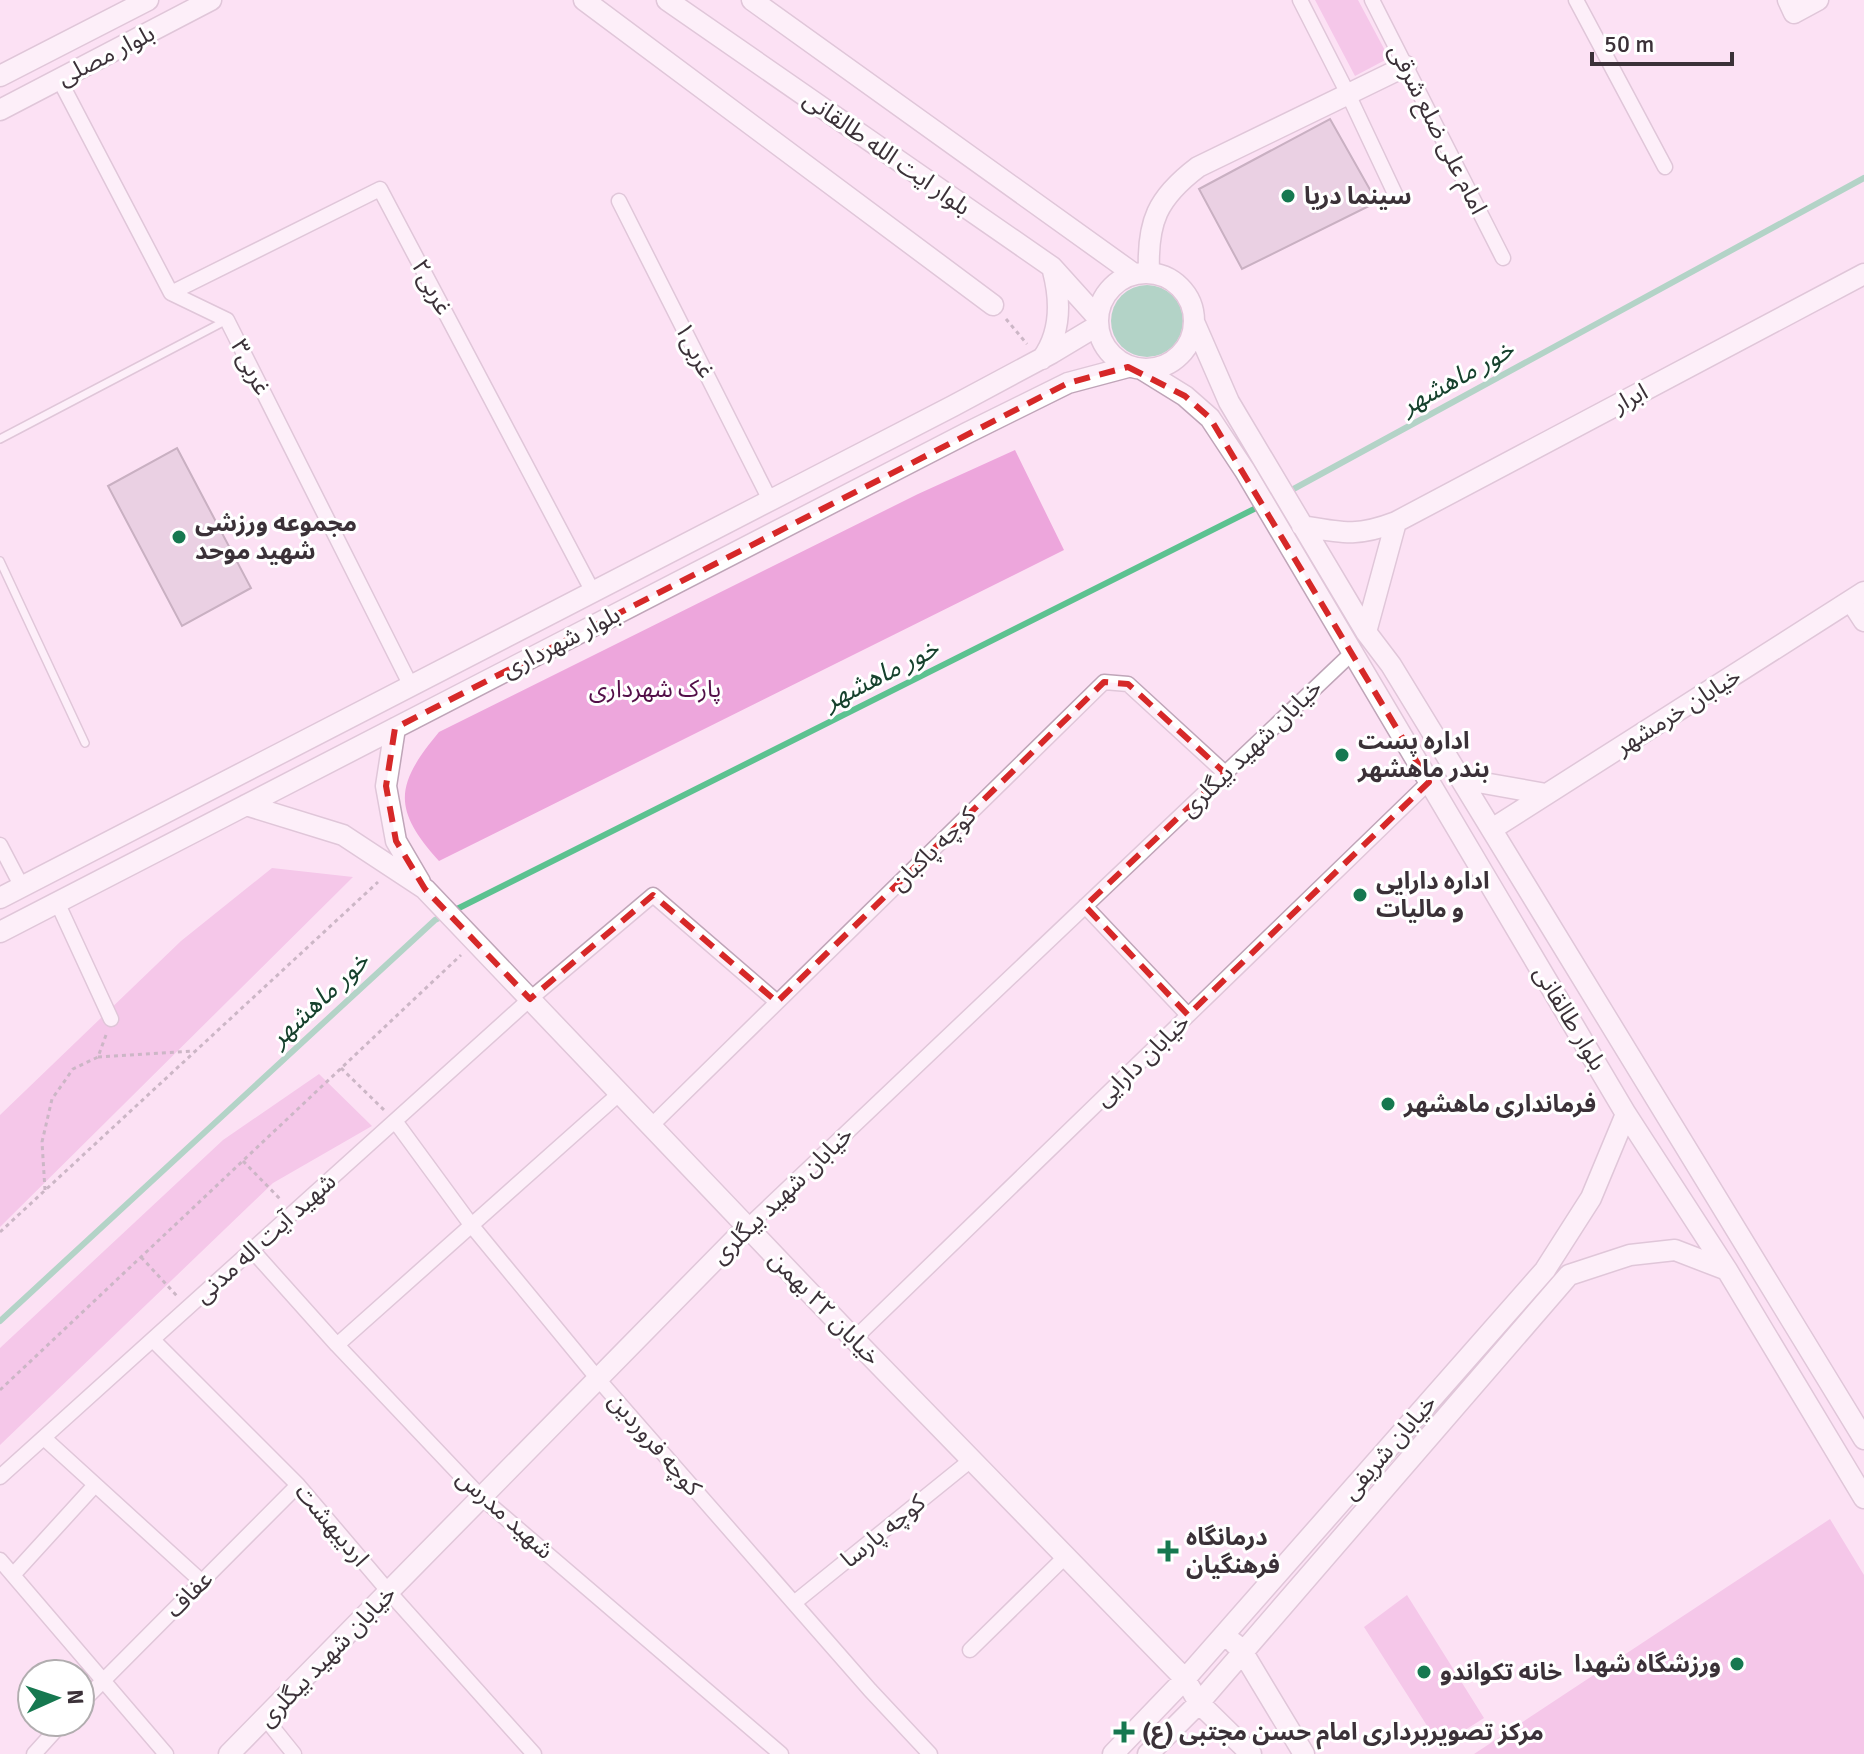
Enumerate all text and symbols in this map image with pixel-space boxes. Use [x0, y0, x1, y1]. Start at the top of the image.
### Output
scale bar [1592, 16, 1732, 66]
street label: بلوار مصلی [52, 18, 160, 92]
text: 50 m [1604, 29, 1654, 59]
street label: امام علی ضلع شرقی [1379, 39, 1494, 221]
street label: بلوار ایت الله طالقانی [797, 84, 977, 222]
place label: سینما دریا [1304, 181, 1411, 211]
marker: سینما دریا [1279, 187, 1297, 205]
street label: ۲غربی [405, 254, 459, 320]
street label: ۱غربی [668, 317, 722, 383]
water label: خور ماهشهر [1393, 333, 1520, 423]
street label: ۳غربی [224, 334, 278, 400]
street label: ابرار [1606, 376, 1653, 420]
place label: مجموعه ورزشی شهید موحد [195, 508, 357, 566]
marker: مجموعه ورزشی شهید موحد [170, 528, 188, 546]
street label: بلوار شهرداری [497, 599, 625, 685]
water label: خور ماهشهر [817, 632, 945, 718]
street label: خیابان خرمشهر [1609, 660, 1746, 762]
street label: خیابان شهید بیگلری [1174, 673, 1328, 823]
park label: پارک شهرداری [589, 674, 721, 704]
place label: اداره پست بندر ماهشهر [1357, 726, 1490, 784]
marker: اداره پست بندر ماهشهر [1333, 746, 1351, 764]
street label: کوچه پاکبان [884, 800, 983, 897]
place label: اداره دارایی و مالیات [1376, 866, 1490, 924]
marker: اداره دارایی و مالیات [1351, 886, 1369, 904]
water label: خور ماهشهر [262, 945, 377, 1055]
street label: بلوار طالقانی [1527, 960, 1613, 1076]
street label: خیابان دارایی [1088, 1007, 1196, 1113]
place label: فرمانداری ماهشهر [1403, 1089, 1596, 1119]
marker: فرمانداری ماهشهر [1379, 1095, 1397, 1113]
street label: خیابان شهید بیگلری [705, 1120, 859, 1270]
street label: شهید آیت اله مدنی [188, 1166, 342, 1310]
street label: خیابان ۲۲ بهمن [763, 1244, 887, 1372]
street label: کوچه فروردین [602, 1386, 709, 1503]
street label: خیابان شریفی [1335, 1388, 1443, 1506]
street label: شهید مدرس [450, 1463, 560, 1565]
street label: اردیبهشت [289, 1477, 375, 1573]
street label: کوچه پارسا [835, 1487, 932, 1574]
place label: درمانگاه فرهنگیان [1186, 1522, 1280, 1580]
marker: درمانگاه فرهنگیان [1157, 1540, 1179, 1562]
street label: عفاف [159, 1564, 219, 1624]
street label: خیابان شهید بیگلری [252, 1579, 402, 1733]
place label: ورزشگاه شهدا [1574, 1649, 1721, 1679]
marker: ورزشگاه شهدا [1728, 1655, 1746, 1673]
place label: خانه تکواندو [1440, 1657, 1562, 1687]
north arrow [16, 1658, 96, 1738]
marker: خانه تکواندو [1415, 1663, 1433, 1681]
text: N [62, 1689, 89, 1705]
place label: مرکز تصویربرداری امام حسن مجتبی (ع) [1142, 1717, 1544, 1750]
marker: مرکز تصویربرداری امام حسن مجتبی (ع) [1113, 1721, 1135, 1743]

